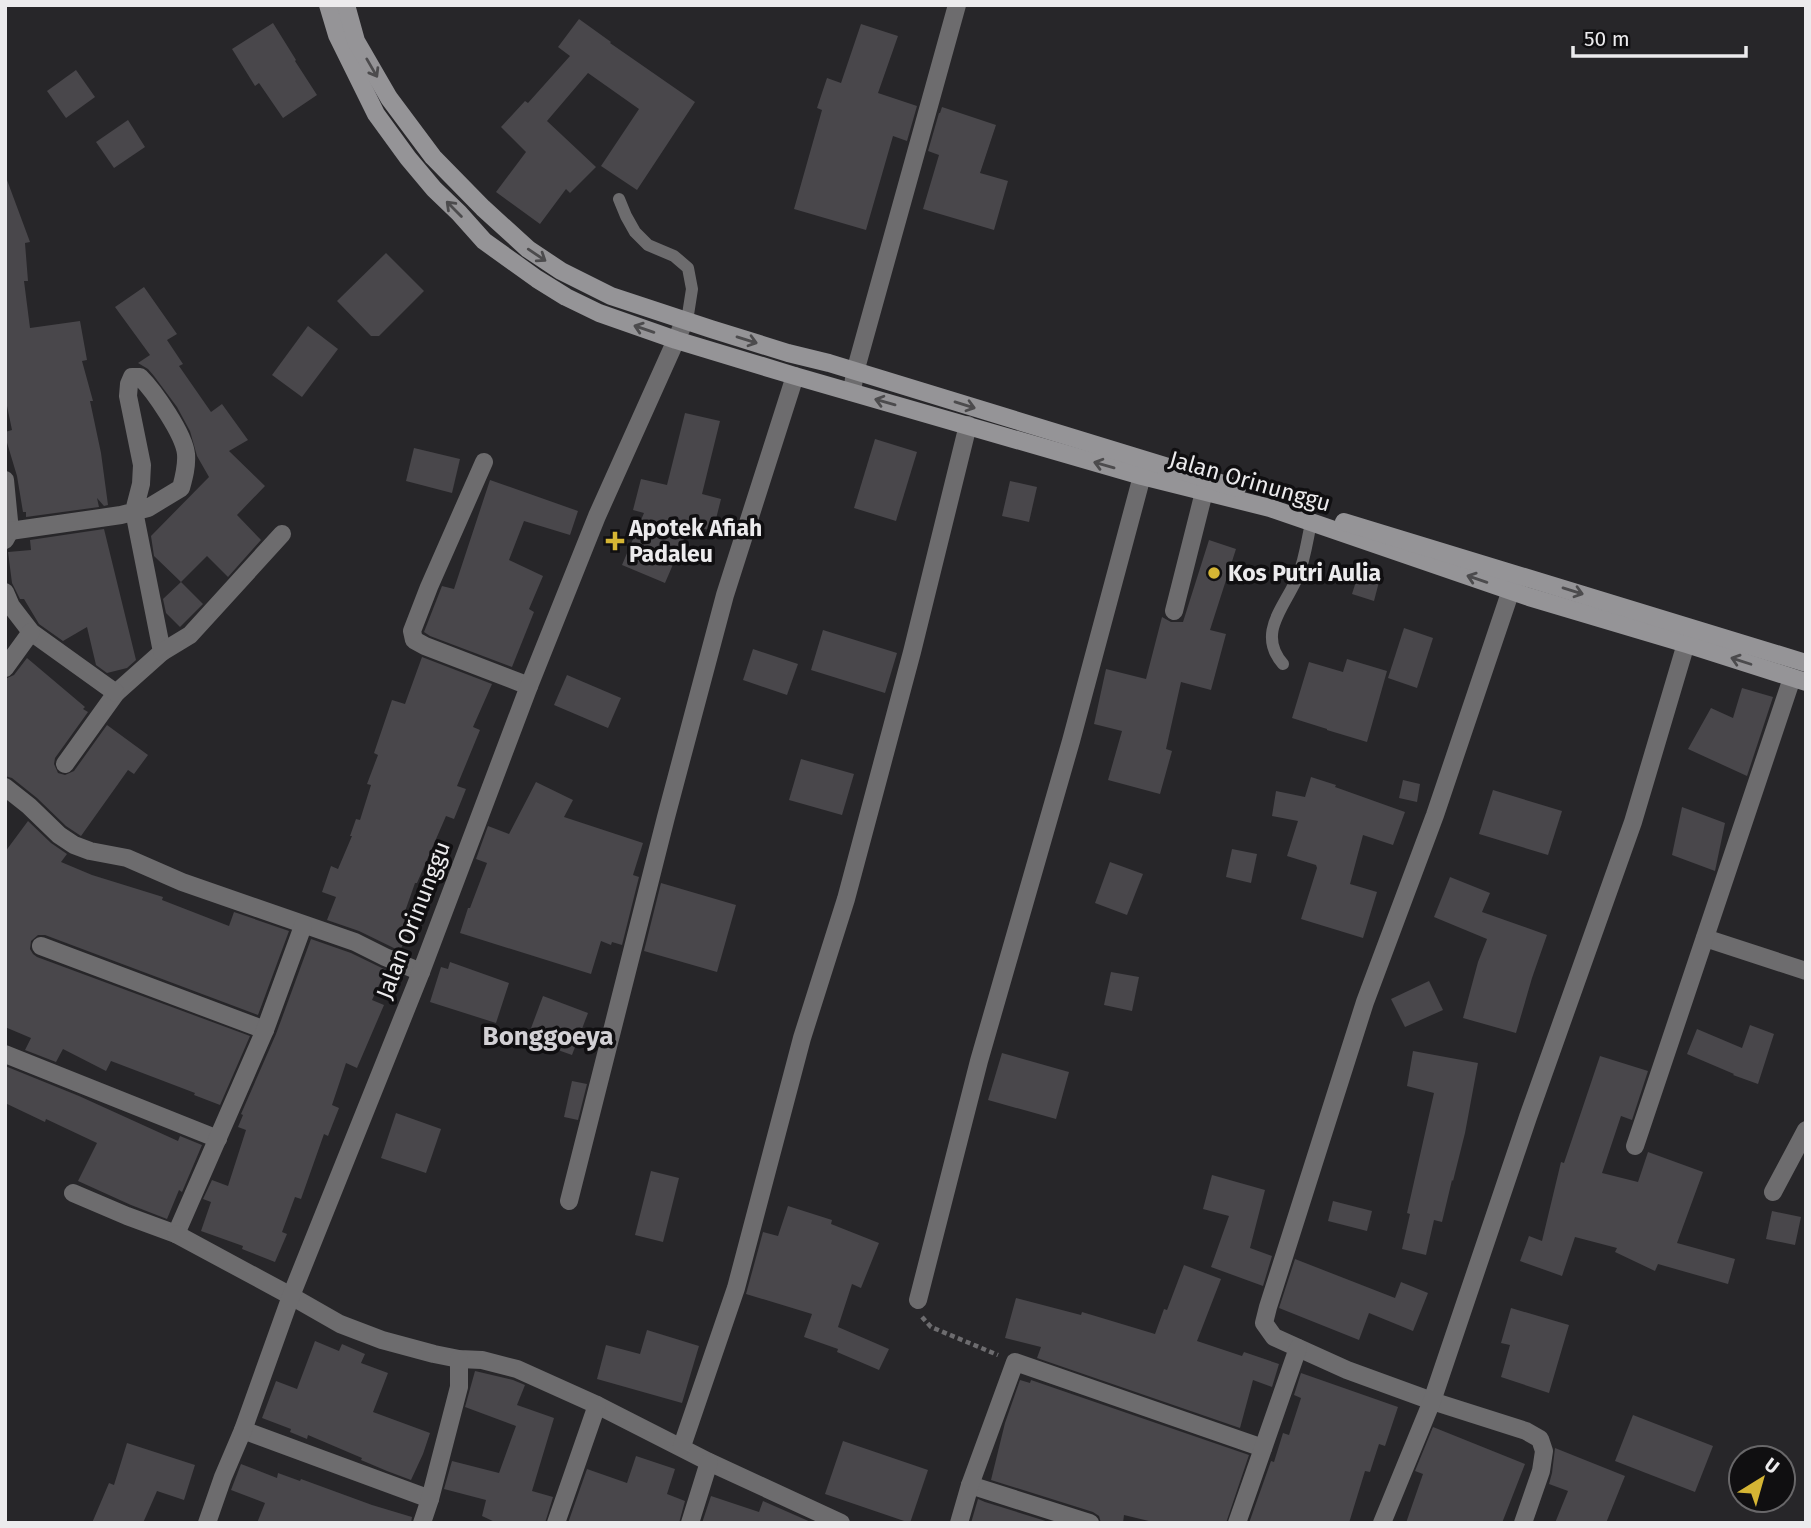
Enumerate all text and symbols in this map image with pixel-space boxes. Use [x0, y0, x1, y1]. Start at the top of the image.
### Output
scale bar [1573, 14, 1746, 58]
text: 50 m [1584, 26, 1630, 52]
one-way arrow [365, 58, 379, 78]
one-way arrow [446, 200, 463, 217]
one-way arrow [527, 248, 547, 262]
one-way arrow [634, 321, 655, 334]
one-way arrow [736, 335, 758, 347]
one-way arrow [874, 394, 896, 407]
one-way arrow [954, 400, 976, 413]
street label: Jalan Orinunggu [1166, 445, 1334, 517]
one-way arrow [1093, 457, 1115, 470]
place label: Apotek Afiah Padaleu [628, 514, 762, 568]
marker: Apotek Afiah Padaleu [607, 533, 623, 549]
place label: Kos Putri Aulia [1228, 559, 1381, 587]
marker: Kos Putri Aulia [1206, 565, 1222, 581]
one-way arrow [1466, 572, 1488, 584]
one-way arrow [1562, 586, 1584, 599]
one-way arrow [1730, 654, 1752, 667]
street label: Jalan Orinunggu [370, 837, 456, 1003]
district label: Bonggoeya [483, 1021, 613, 1052]
north arrow [1727, 1444, 1797, 1514]
text: U [1760, 1453, 1784, 1479]

